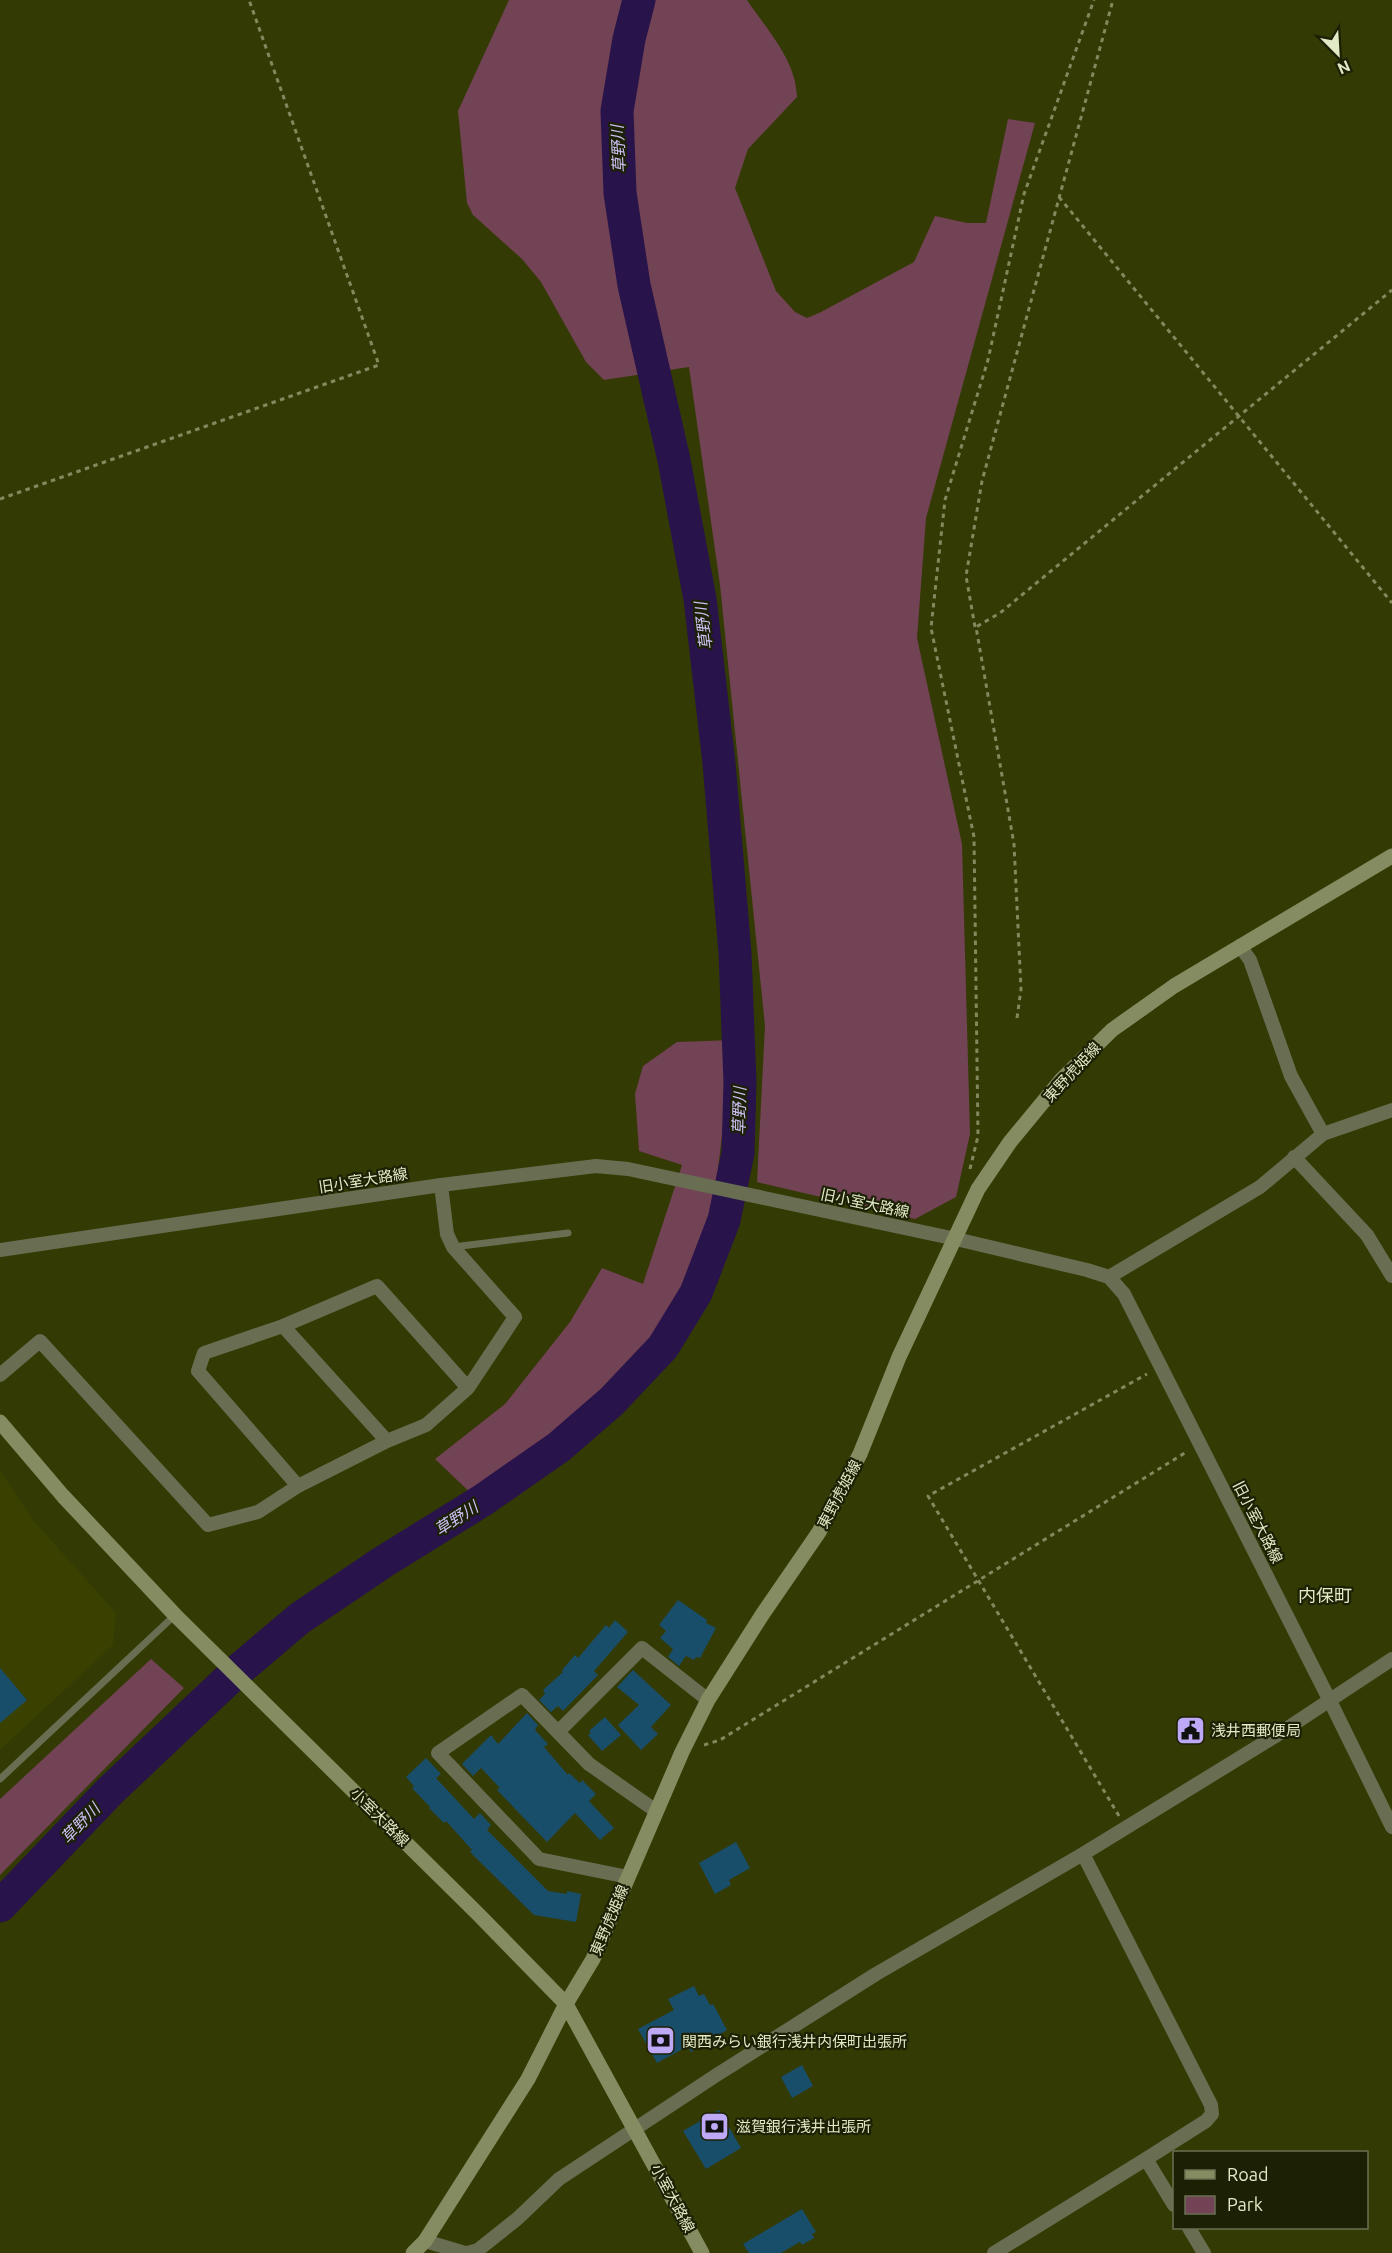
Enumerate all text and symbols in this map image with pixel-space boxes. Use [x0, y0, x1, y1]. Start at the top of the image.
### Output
north arrow [1308, 24, 1368, 84]
text: N [1335, 57, 1353, 78]
water label: 草野川 [608, 123, 628, 173]
water label: 草野川 [691, 599, 715, 651]
street label: 東野虎姫線 [1040, 1039, 1104, 1105]
water label: 草野川 [730, 1085, 748, 1135]
street label: 旧小室大路線 [317, 1165, 409, 1195]
street label: 旧小室大路線 [819, 1185, 911, 1221]
street label: 東野虎姫線 [814, 1457, 864, 1531]
street label: 旧小室大路線 [1230, 1478, 1286, 1566]
water label: 草野川 [431, 1496, 483, 1539]
district label: 内保町 [1298, 1585, 1352, 1605]
public building icon: 浅井西郵便局 [1174, 1714, 1206, 1746]
place label: 浅井西郵便局 [1211, 1722, 1301, 1739]
street label: 小室大路線 [347, 1784, 413, 1850]
water label: 草野川 [57, 1798, 105, 1847]
street label: 東野虎姫線 [587, 1882, 631, 1958]
bank icon: 関西みらい銀行浅井内保町出張所 [645, 2025, 677, 2057]
place label: 関西みらい銀行浅井内保町出張所 [682, 2033, 907, 2050]
bank icon: 滋賀銀行浅井出張所 [699, 2110, 731, 2142]
place label: 滋賀銀行浅井出張所 [736, 2118, 871, 2135]
legend [1173, 2151, 1368, 2229]
street label: 小室大路線 [648, 2161, 698, 2235]
text: Road [1227, 2164, 1269, 2184]
text: Park [1227, 2194, 1263, 2214]

